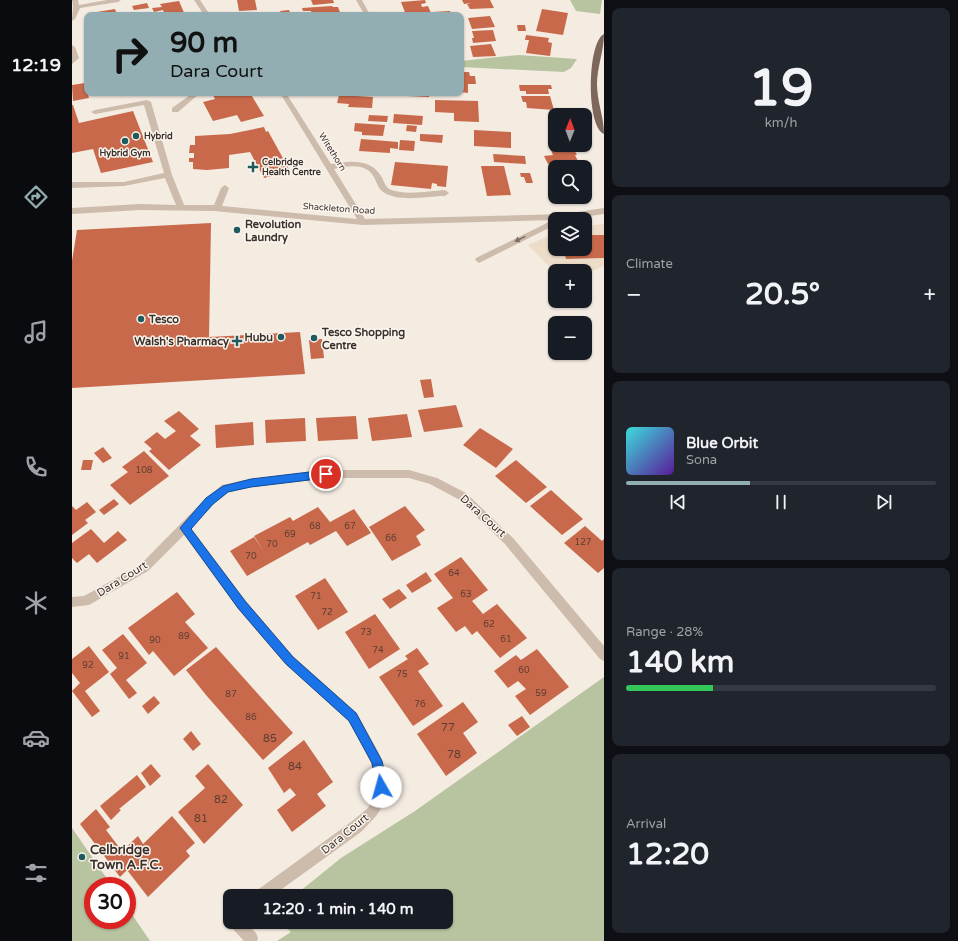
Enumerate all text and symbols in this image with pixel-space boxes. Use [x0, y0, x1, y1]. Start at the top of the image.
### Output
text: 90 m [170, 26, 238, 60]
icon: right [104, 28, 156, 80]
text: 12:19 [11, 54, 61, 76]
text: 19 [748, 57, 814, 120]
text: Dara Court [170, 60, 263, 82]
north arrow [548, 108, 592, 152]
map controls [548, 108, 592, 360]
text: km/h [765, 115, 797, 131]
marker: Hybrid [131, 131, 141, 141]
place label: Hybrid [144, 131, 173, 142]
street label: Witethorn [316, 131, 348, 173]
marker: Hybrid Gym [120, 136, 130, 146]
place label: Hybrid Gym [100, 148, 150, 159]
place label: Celbridge Health Centre [262, 157, 321, 178]
button: search [548, 160, 592, 204]
marker: Celbridge Health Centre [247, 161, 259, 173]
icon: directions [22, 183, 50, 211]
street label: Shackleton Road [303, 201, 375, 217]
button: layers [548, 212, 592, 256]
place label: Revolution Laundry [245, 218, 302, 245]
marker: Revolution Laundry [232, 225, 242, 235]
one-way arrow [514, 236, 526, 242]
text: Climate [626, 256, 673, 272]
button: + [548, 264, 592, 308]
text: 20.5° [745, 276, 820, 313]
text: − [626, 282, 642, 308]
text: + [924, 282, 936, 308]
place label: Tesco [148, 313, 179, 326]
marker: Tesco [136, 314, 146, 324]
button: − [548, 316, 592, 360]
icon: music [22, 318, 50, 346]
place label: Tesco Shopping Centre [321, 326, 405, 352]
place label: Hubu [244, 331, 273, 344]
marker: Hubu [276, 332, 286, 342]
marker: Tesco Shopping Centre [309, 333, 319, 343]
place label: Walsh's Pharmacy [134, 335, 229, 349]
marker: Walsh's Pharmacy [232, 336, 242, 346]
text: Blue Orbit [686, 434, 758, 452]
text: Sona [686, 452, 717, 468]
icon: phone [22, 453, 50, 481]
pin [309, 457, 343, 491]
icon: arrive [315, 463, 337, 485]
house number: 108 [136, 465, 153, 476]
icon: previous [667, 491, 689, 513]
icon: pause [770, 491, 792, 513]
icon: next [873, 491, 895, 513]
street label: Dara Court [458, 492, 508, 540]
house number: 68 [309, 521, 321, 532]
house number: 67 [344, 521, 356, 532]
house number: 69 [284, 529, 296, 540]
house number: 66 [385, 533, 397, 544]
house number: 127 [575, 537, 592, 548]
house number: 70 [266, 539, 278, 550]
house number: 70 [245, 551, 257, 562]
street label: Dara Court [94, 558, 150, 600]
house number: 64 [448, 568, 460, 579]
icon: climate [22, 589, 50, 617]
house number: 63 [460, 589, 472, 600]
house number: 71 [310, 591, 322, 602]
house number: 72 [321, 607, 333, 618]
house number: 62 [483, 619, 495, 630]
text: Range · 28% [626, 624, 703, 640]
house number: 73 [360, 627, 372, 638]
house number: 89 [178, 631, 190, 642]
house number: 61 [500, 634, 512, 645]
house number: 90 [149, 635, 161, 646]
text: 140 km [626, 644, 734, 681]
house number: 74 [372, 645, 384, 656]
house number: 91 [118, 651, 130, 662]
house number: 92 [82, 660, 94, 671]
house number: 60 [518, 665, 530, 676]
house number: 75 [396, 669, 408, 680]
house number: 59 [535, 688, 547, 699]
house number: 87 [225, 689, 237, 700]
house number: 76 [414, 699, 426, 710]
house number: 86 [245, 712, 257, 723]
house number: 77 [441, 721, 455, 734]
icon: car [22, 724, 50, 752]
house number: 85 [263, 732, 277, 745]
house number: 78 [447, 748, 461, 761]
house number: 84 [288, 760, 302, 773]
position arrow [360, 766, 402, 808]
house number: 82 [214, 793, 228, 806]
street label: Dara Court [319, 811, 371, 857]
house number: 81 [194, 812, 208, 825]
text: Arrival [626, 816, 666, 832]
text: 12:20 [626, 836, 709, 873]
place label: Celbridge Town A.F.C. [89, 842, 162, 873]
marker: Celbridge Town A.F.C. [77, 852, 87, 862]
icon: filters [22, 859, 50, 887]
speed limit sign: 30 [84, 877, 136, 929]
text: 12:20 · 1 min · 140 m [263, 900, 413, 918]

